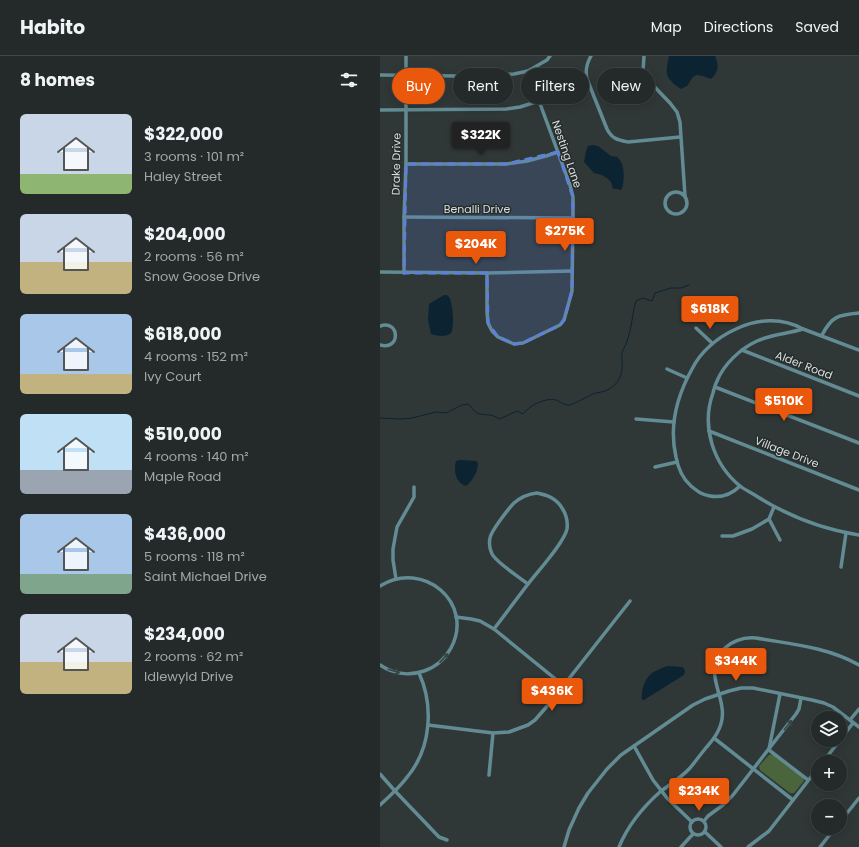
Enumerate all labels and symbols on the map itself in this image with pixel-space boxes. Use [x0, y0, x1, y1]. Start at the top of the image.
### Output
street label: Nesting Lane [548, 118, 586, 190]
pin: $322K [453, 122, 509, 156]
street label: Drake Drive [387, 133, 405, 195]
street label: Benalli Drive [444, 201, 511, 217]
pin: $275K [537, 218, 593, 252]
pin: $204K [448, 231, 504, 265]
pin: $618K [682, 296, 738, 330]
street label: Alder Road [773, 347, 835, 383]
pin: $510K [756, 388, 812, 422]
street label: Village Drive [753, 432, 822, 472]
pin: $344K [708, 648, 764, 682]
one-way arrow [439, 652, 448, 663]
one-way arrow [388, 668, 401, 675]
pin: $436K [524, 678, 580, 712]
one-way arrow [783, 720, 792, 731]
pin: $234K [671, 778, 727, 812]

